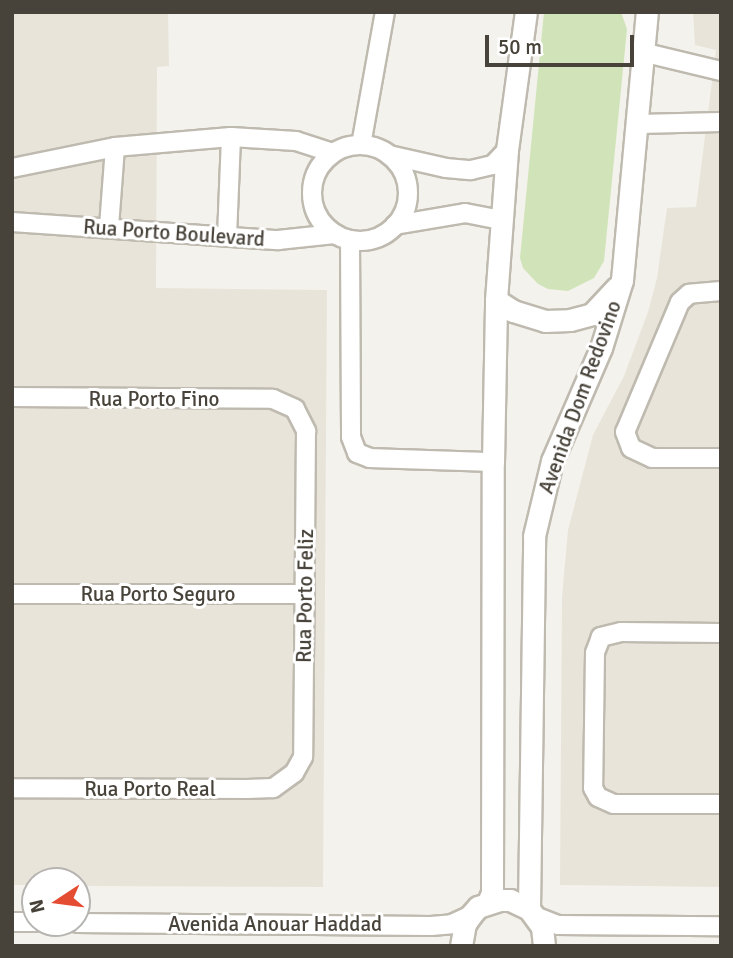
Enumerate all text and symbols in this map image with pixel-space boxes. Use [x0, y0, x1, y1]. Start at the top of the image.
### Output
scale bar [488, 21, 637, 65]
text: 50 m [498, 34, 542, 60]
street label: Rua Porto Boulevard [82, 214, 266, 252]
street label: Avenida Dom Redovino [533, 297, 627, 497]
street label: Rua Porto Fino [88, 386, 220, 412]
street label: Rua Porto Feliz [291, 529, 319, 663]
street label: Rua Porto Seguro [80, 581, 236, 607]
street label: Rua Porto Real [84, 776, 216, 802]
north arrow [21, 867, 91, 937]
text: N [24, 897, 51, 915]
street label: Avenida Anouar Haddad [168, 911, 382, 937]

